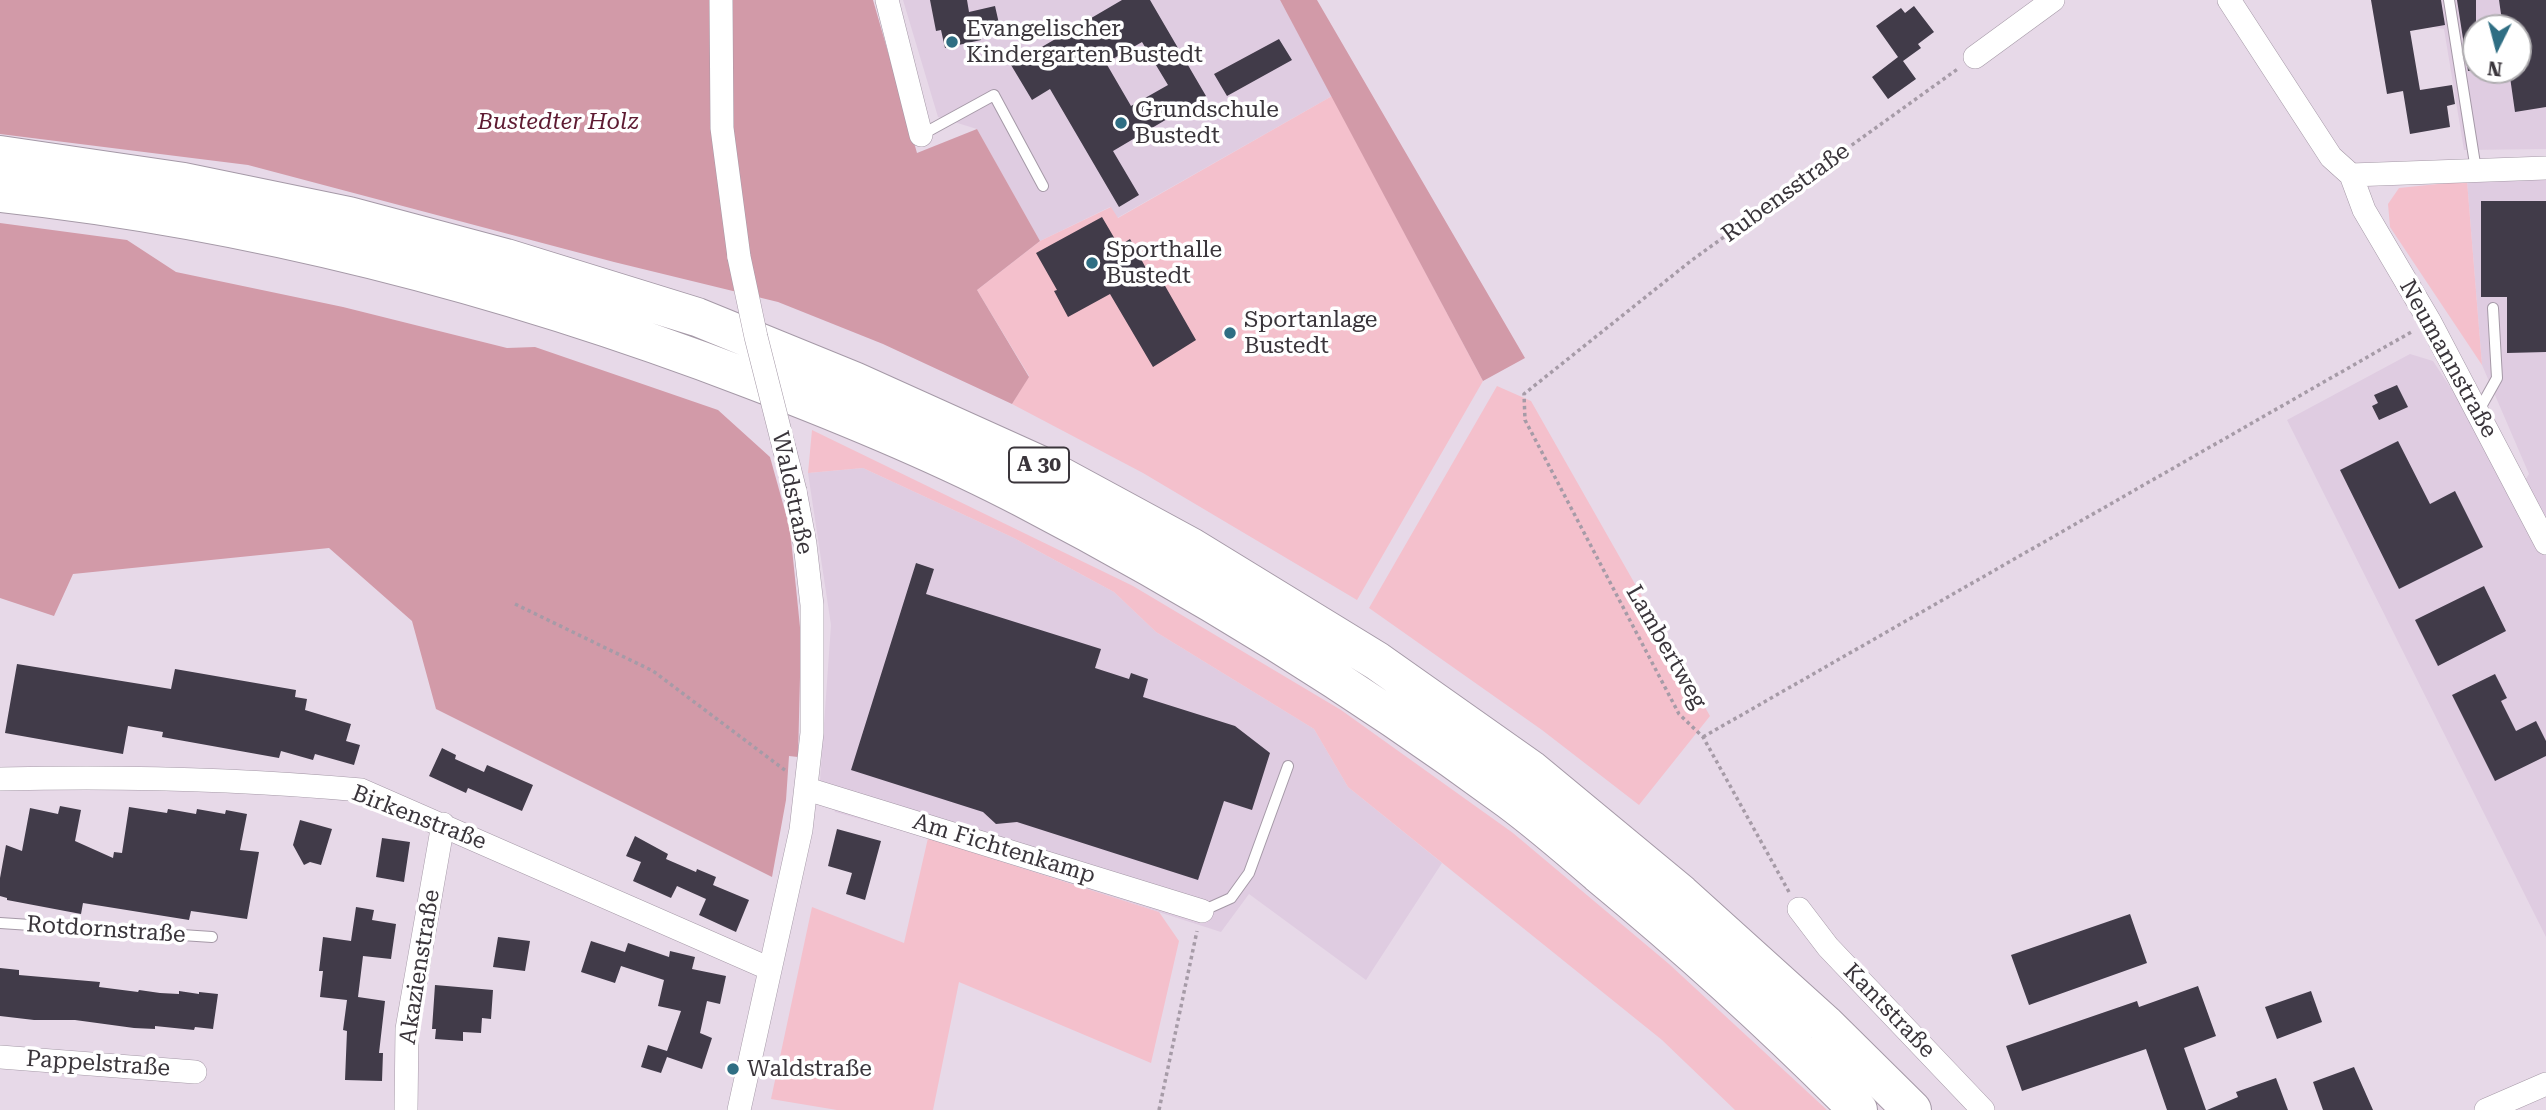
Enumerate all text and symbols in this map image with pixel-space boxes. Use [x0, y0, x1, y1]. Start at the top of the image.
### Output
north arrow [2462, 14, 2532, 84]
place label: Evangelischer Kindergarten Bustedt [966, 15, 1203, 69]
marker: Evangelischer Kindergarten Bustedt [944, 34, 960, 50]
text: N [2486, 56, 2503, 81]
place label: Grundschule Bustedt [1135, 96, 1279, 150]
park label: Bustedter Holz [478, 108, 638, 136]
marker: Grundschule Bustedt [1113, 115, 1129, 131]
street label: Rubensstraße [1717, 137, 1855, 249]
place label: Sporthalle Bustedt [1106, 236, 1222, 290]
marker: Sporthalle Bustedt [1084, 255, 1100, 271]
street label: Neumannstraße [2393, 275, 2503, 443]
place label: Sportanlage Bustedt [1244, 306, 1377, 360]
marker: Sportanlage Bustedt [1222, 325, 1238, 341]
street label: Waldstraße [766, 429, 818, 557]
road number: A 30 [1009, 448, 1069, 482]
street label: Lambertweg [1620, 580, 1712, 714]
street label: Birkenstraße [348, 780, 490, 856]
street label: Am Fichtenkamp [909, 808, 1099, 890]
street label: Akazienstraße [394, 888, 446, 1046]
street label: Rotdornstraße [26, 911, 186, 949]
street label: Kantstraße [1837, 958, 1941, 1064]
street label: Pappelstraße [25, 1045, 171, 1083]
place label: Waldstraße [747, 1055, 872, 1083]
marker: Waldstraße [725, 1061, 741, 1077]

